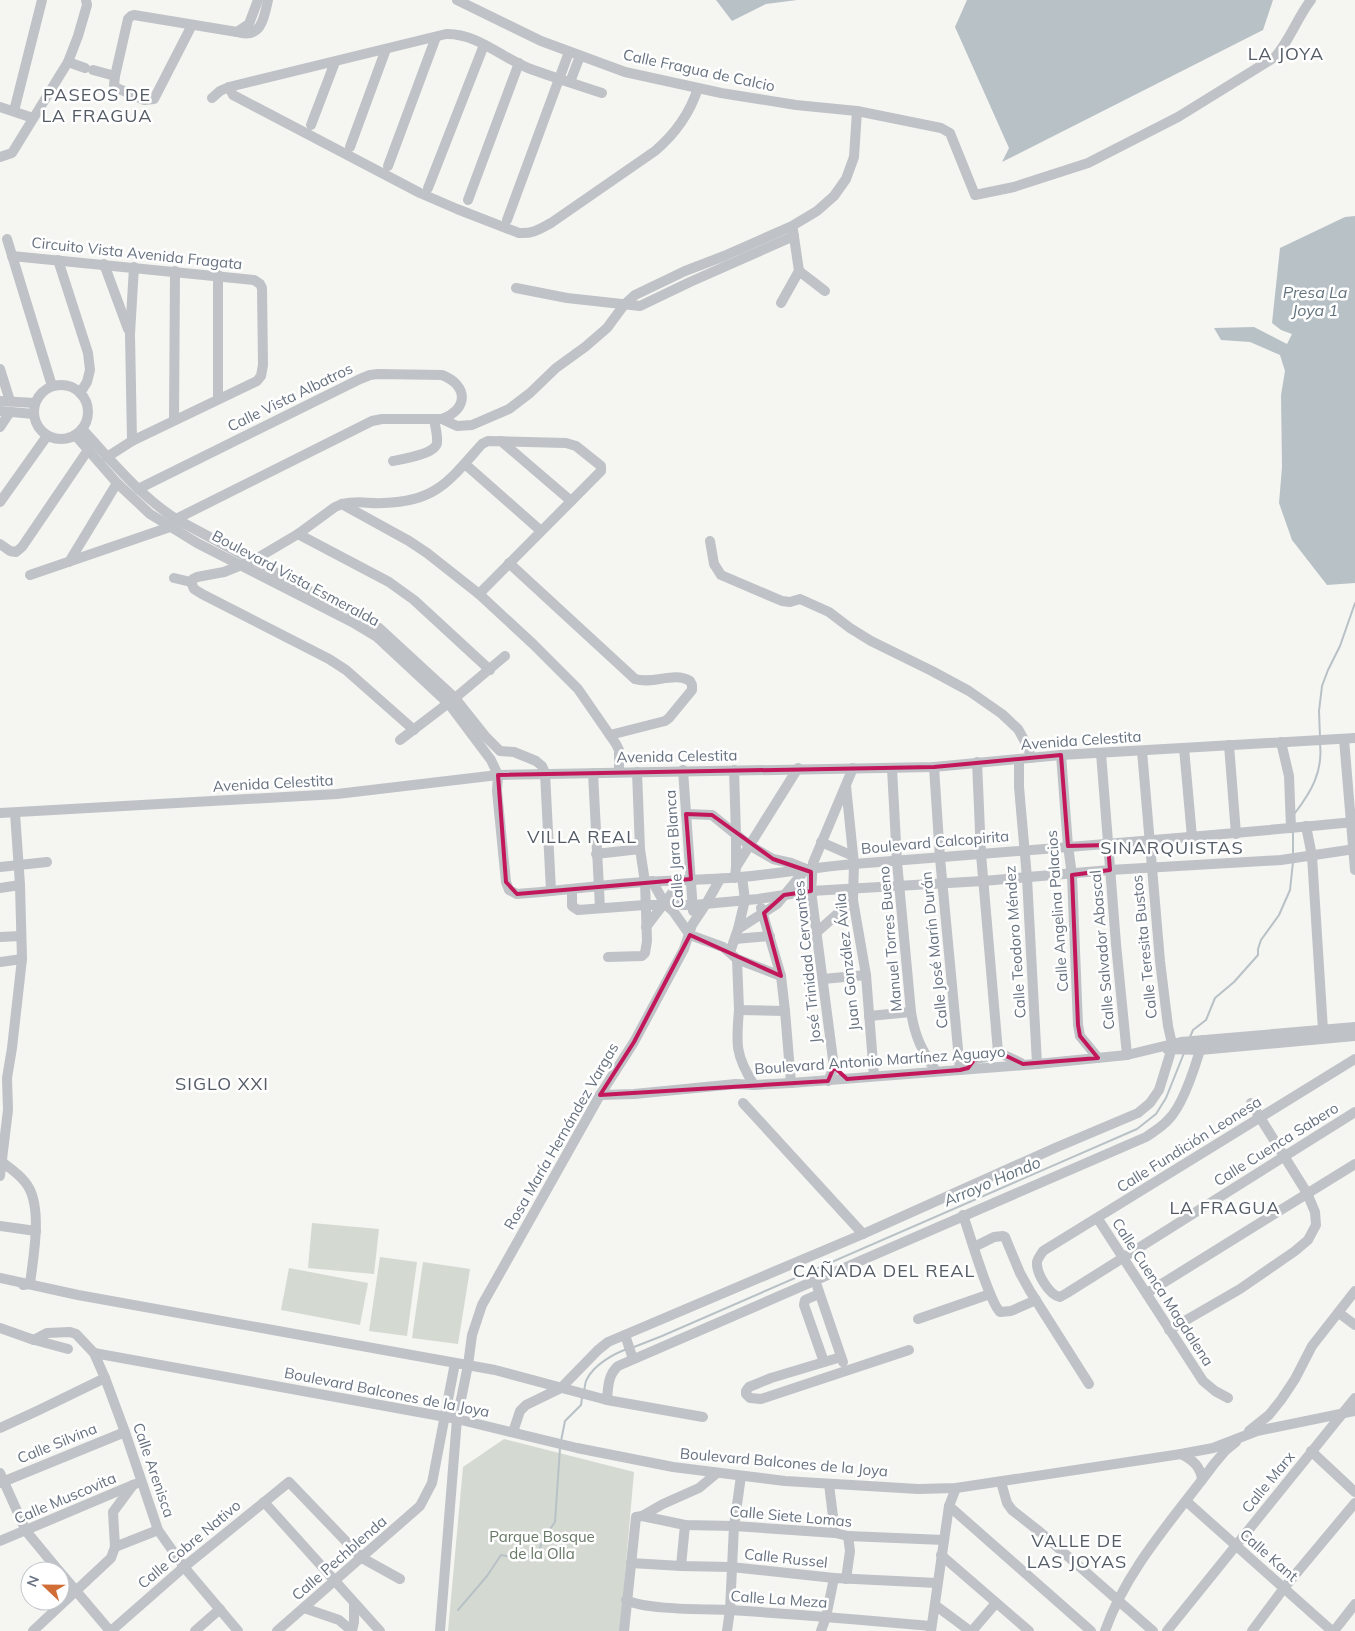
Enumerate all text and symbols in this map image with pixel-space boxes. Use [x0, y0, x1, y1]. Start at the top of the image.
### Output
district label: LA JOYA [1248, 42, 1324, 65]
street label: Calle Fragua de Calcio [621, 45, 777, 95]
district label: PASEOS DE LA FRAGUA [41, 83, 153, 127]
street label: Circuito Vista Avenida Fragata [31, 232, 243, 274]
water label: Presa La Joya 1 [1283, 282, 1348, 320]
street label: Calle Vista Albatros [224, 358, 356, 436]
street label: Boulevard Vista Esmeralda [209, 526, 383, 630]
street label: Avenida Celestita [1020, 726, 1142, 754]
street label: Avenida Celestita [616, 745, 738, 767]
street label: Avenida Celestita [212, 770, 334, 796]
street label: Calle Jara Blanca [660, 789, 688, 909]
district label: VILLA REAL [527, 825, 637, 848]
street label: Boulevard Calcopirita [860, 826, 1010, 858]
street label: Calle Angelina Palacios [1042, 829, 1072, 993]
district label: SINARQUISTAS [1100, 836, 1244, 859]
street label: Manuel Torres Bueno [874, 865, 906, 1013]
street label: Calle Teodoro Méndez [1000, 865, 1030, 1019]
street label: Calle Salvador Abascal [1086, 869, 1118, 1031]
street label: Calle José Marín Durán [916, 870, 952, 1030]
street label: Calle Teresita Bustos [1127, 874, 1161, 1020]
street label: José Trinidad Cervantes [789, 880, 825, 1044]
street label: Juan González Ávila [830, 892, 864, 1032]
street label: Rosa María Hernández Vargas [500, 1039, 622, 1233]
street label: Boulevard Antonio Martínez Aguayo [754, 1042, 1006, 1078]
district label: SIGLO XXI [175, 1072, 269, 1095]
street label: Calle Fundición Leonesa [1113, 1092, 1265, 1196]
street label: Calle Cuenca Sabero [1210, 1098, 1342, 1190]
water label: Arroyo Hondo [940, 1152, 1044, 1211]
district label: LA FRAGUA [1169, 1196, 1281, 1219]
street label: Calle Cuenca Magdalena [1108, 1214, 1218, 1370]
district label: CAÑADA DEL REAL [793, 1259, 975, 1282]
street label: Boulevard Balcones de la Joya [283, 1363, 491, 1421]
street label: Calle Silvina [14, 1418, 100, 1468]
street label: Calle Arenisca [129, 1420, 179, 1520]
street label: Boulevard Balcones de la Joya [679, 1443, 889, 1481]
street label: Calle Marx [1237, 1447, 1299, 1517]
street label: Calle Muscovita [11, 1468, 119, 1528]
street label: Calle Cobre Nativo [134, 1495, 244, 1593]
street label: Calle Siete Lomas [729, 1501, 853, 1531]
street label: Calle Pechblenda [288, 1512, 390, 1604]
street label: Calle Kant [1236, 1525, 1302, 1585]
park label: Parque Bosque de la Olla [489, 1527, 595, 1563]
district label: VALLE DE LAS JOYAS [1027, 1529, 1127, 1573]
street label: Calle Russel [743, 1544, 829, 1572]
north arrow [20, 1561, 70, 1611]
text: N [23, 1573, 43, 1589]
street label: Calle La Meza [730, 1586, 828, 1612]

